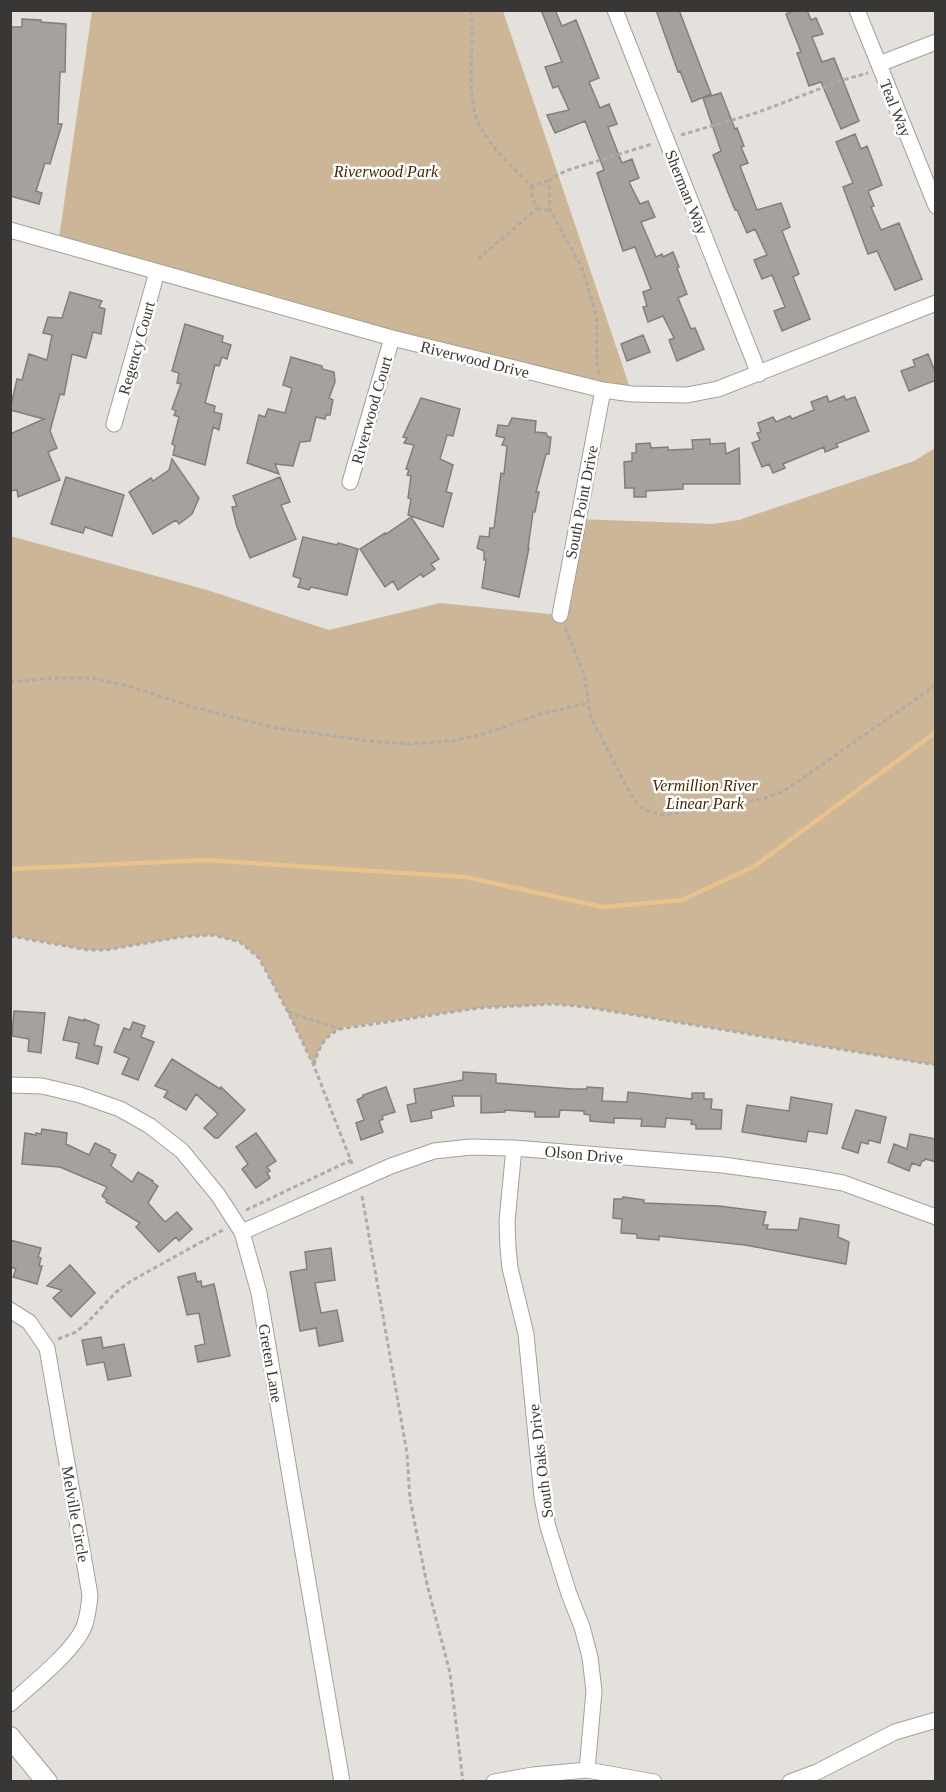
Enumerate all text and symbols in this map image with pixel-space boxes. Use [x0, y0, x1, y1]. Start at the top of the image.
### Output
street label: Teal Way [876, 77, 915, 140]
street label: Sherman Way [661, 148, 711, 237]
park label: Riverwood Park [333, 163, 439, 180]
street label: Regency Court [115, 299, 159, 397]
street label: Riverwood Drive [419, 338, 531, 381]
street label: Riverwood Court [348, 354, 395, 466]
street label: South Point Drive [562, 444, 601, 560]
park label: Vermillion River Linear Park [652, 777, 758, 812]
street label: Olson Drive [544, 1143, 624, 1166]
street label: Greten Lane [255, 1322, 286, 1404]
street label: South Oaks Drive [525, 1403, 556, 1519]
street label: Melville Circle [59, 1465, 92, 1563]

